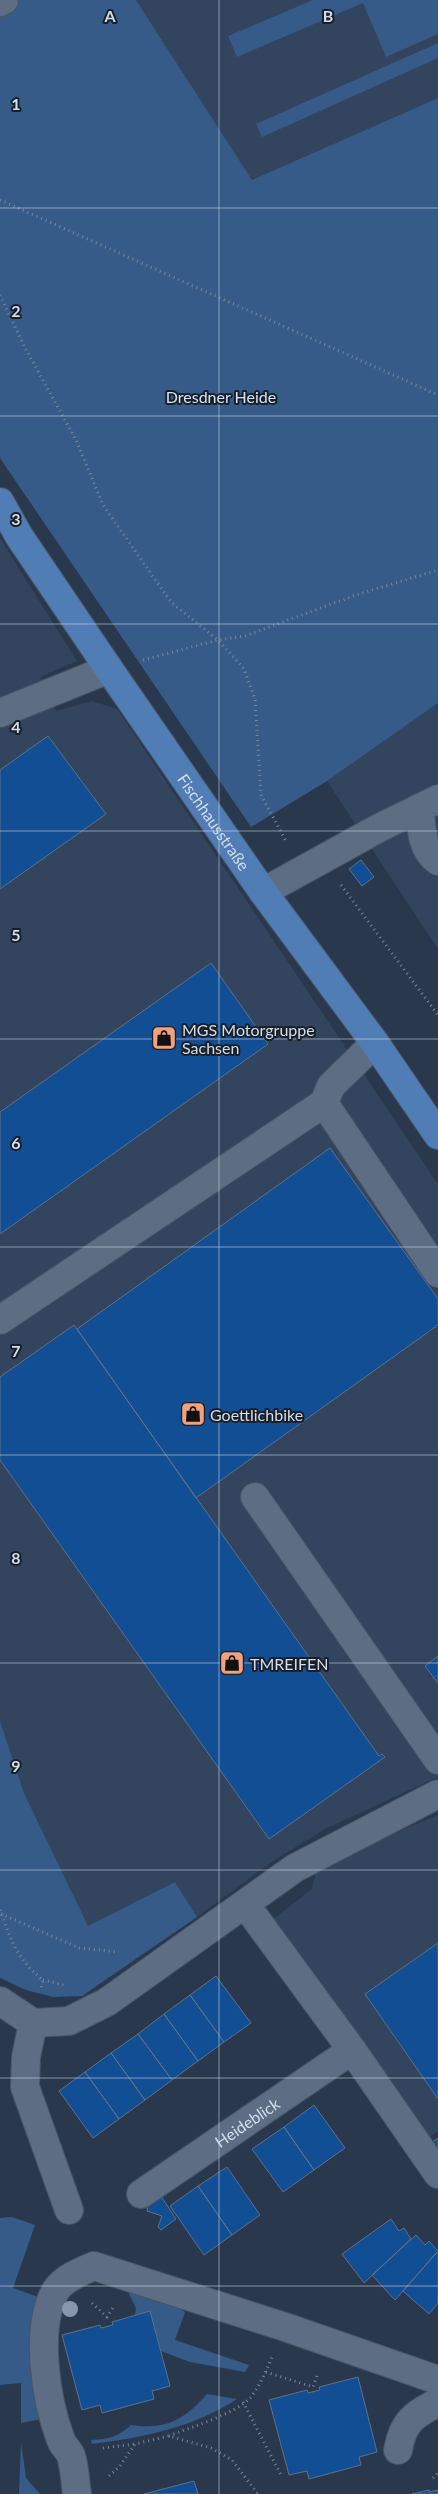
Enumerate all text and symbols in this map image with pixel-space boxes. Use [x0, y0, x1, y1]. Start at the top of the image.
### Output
text: A [103, 6, 116, 25]
text: B [323, 6, 333, 25]
text: 1 [11, 94, 21, 113]
text: 2 [11, 301, 21, 320]
park label: Dresdner Heide [166, 387, 276, 406]
text: 3 [11, 509, 21, 528]
text: 4 [11, 717, 21, 736]
street label: Fischhausstraße [174, 770, 254, 874]
text: 5 [11, 925, 21, 944]
place label: MGS Motorgruppe Sachsen [182, 1020, 315, 1057]
shop icon: MGS Motorgruppe Sachsen [151, 1025, 177, 1051]
text: 6 [11, 1133, 21, 1152]
text: 7 [11, 1341, 21, 1360]
shop icon: Goettlichbike [180, 1401, 206, 1427]
place label: Goettlichbike [210, 1405, 303, 1424]
text: 8 [11, 1548, 21, 1567]
shop icon: TMREIFEN [219, 1650, 245, 1676]
place label: TMREIFEN [250, 1654, 329, 1673]
text: 9 [11, 1756, 21, 1775]
street label: Heideblick [211, 2093, 283, 2151]

